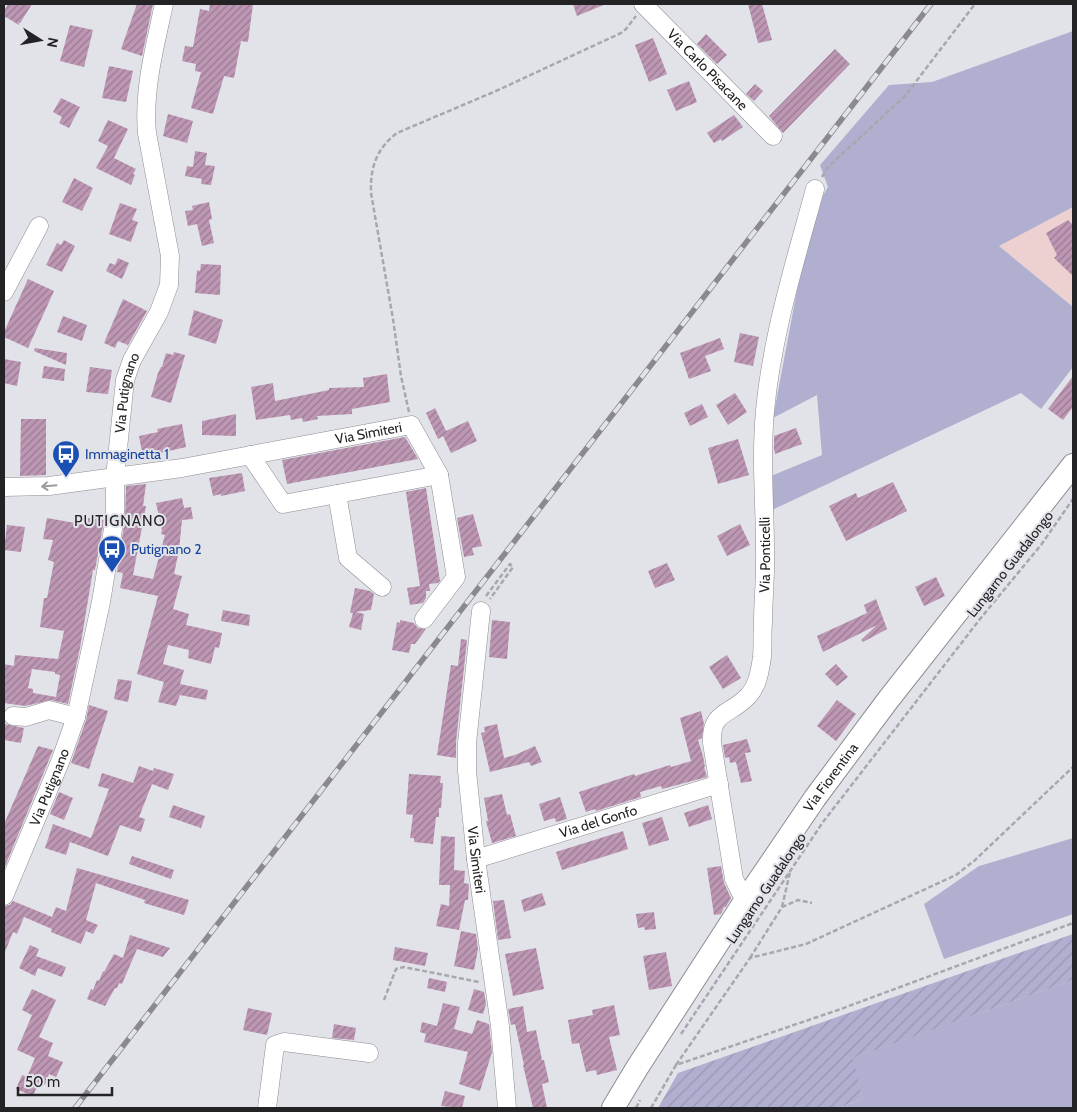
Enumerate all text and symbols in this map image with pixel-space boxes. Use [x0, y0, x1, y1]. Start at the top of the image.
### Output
north arrow [15, 15, 65, 65]
street label: Via Carlo Pisacane [663, 25, 752, 114]
text: N [43, 36, 63, 49]
street label: Via Putignano [111, 349, 144, 434]
street label: Via Simiteri [334, 418, 403, 448]
bus stop icon: Immaginetta 1 [51, 439, 81, 478]
place label: Immaginetta 1 [85, 445, 169, 463]
one-way arrow [41, 481, 57, 491]
street label: Lungarno Guadalongo [963, 507, 1057, 621]
district label: PUTIGNANO [74, 512, 166, 530]
street label: Via Ponticelli [755, 517, 774, 593]
bus stop icon: Putignano 2 [97, 534, 127, 573]
place label: Putignano 2 [131, 540, 201, 558]
street label: Via Fiorentina [799, 739, 862, 815]
street label: Via Putignano [25, 746, 73, 828]
street label: Via del Gonfo [557, 801, 640, 842]
street label: Via Simiteri [464, 825, 490, 895]
street label: Lungarno Guadalongo [722, 829, 810, 947]
scale bar [18, 1064, 111, 1096]
text: 50 m [25, 1073, 60, 1091]

